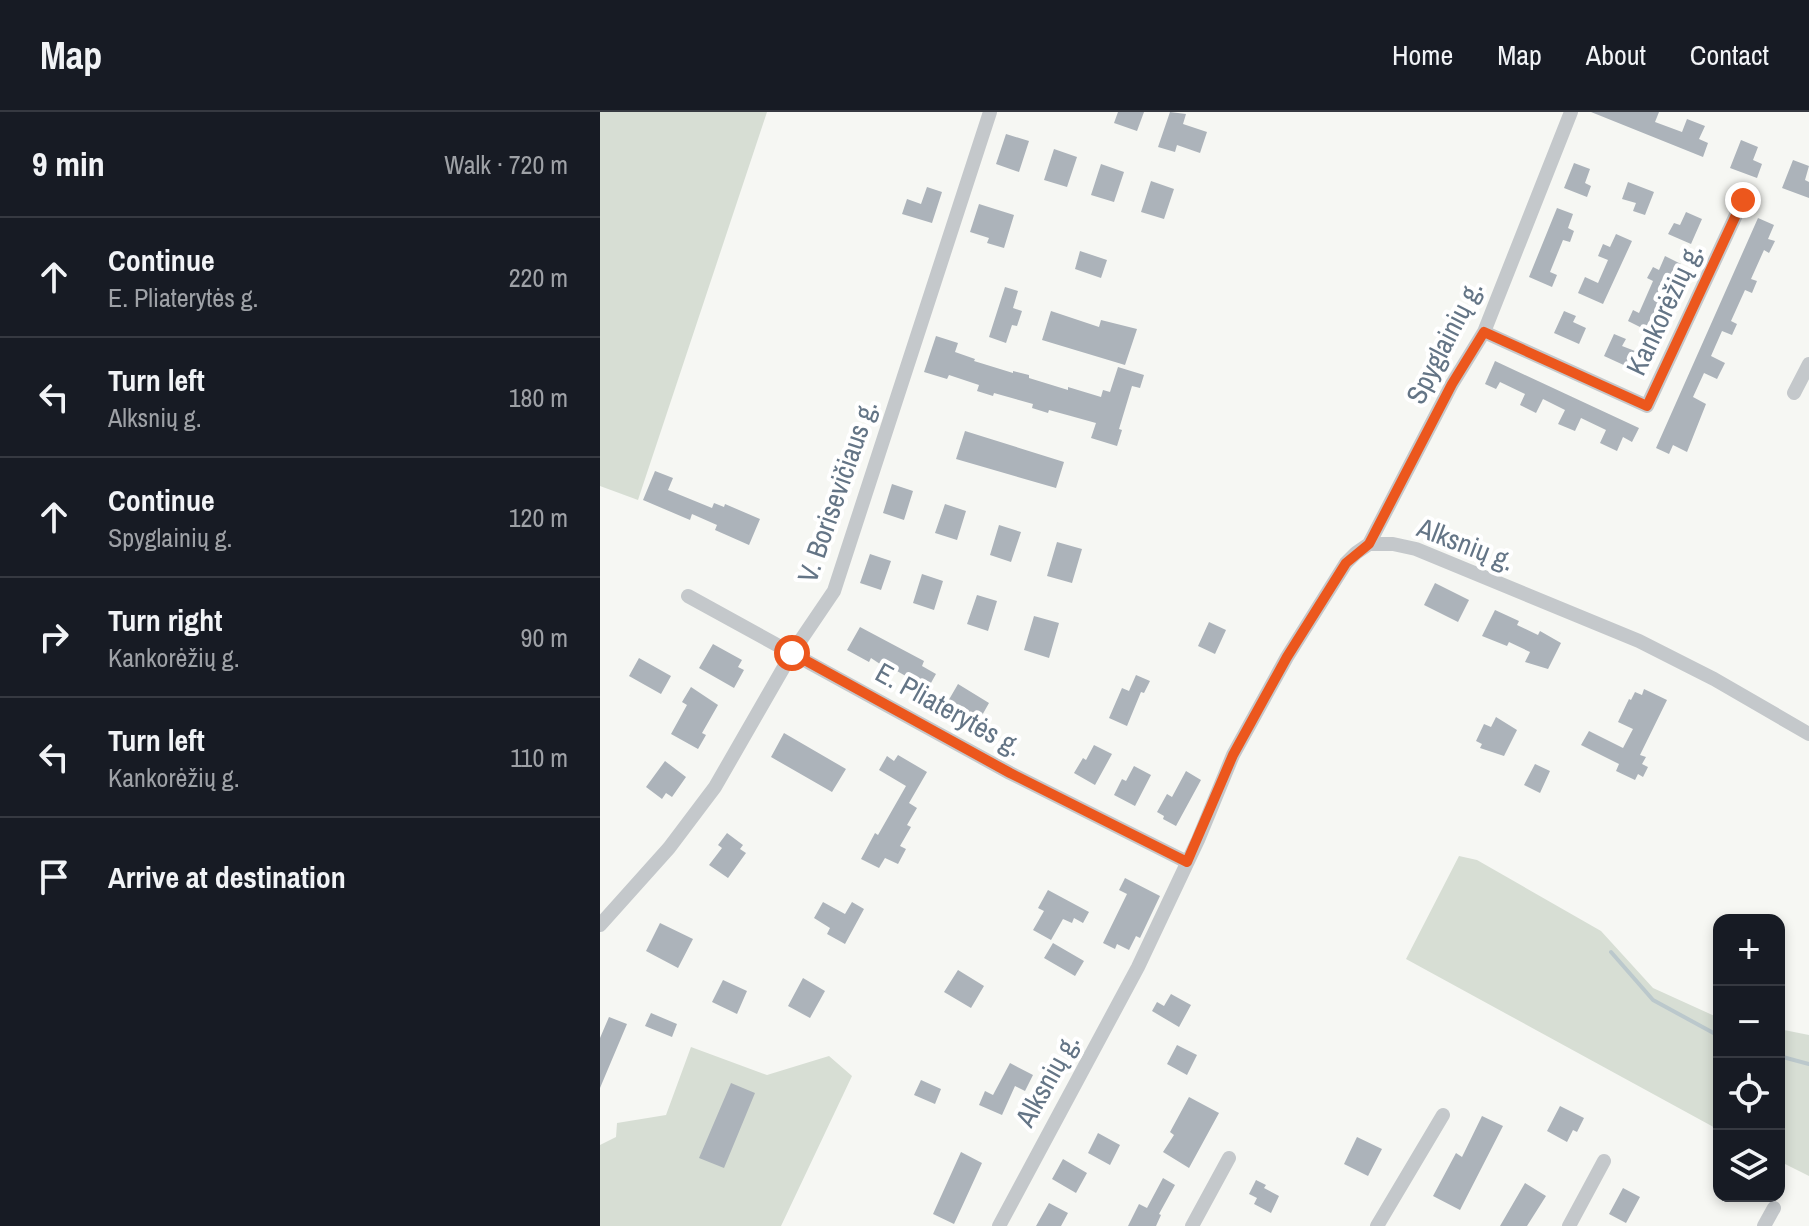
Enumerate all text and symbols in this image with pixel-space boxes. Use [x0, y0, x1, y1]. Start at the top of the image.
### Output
text: Map [40, 30, 102, 81]
text: Home [1392, 36, 1453, 74]
text: Map [1497, 36, 1542, 74]
text: About [1586, 36, 1646, 74]
text: Contact [1690, 36, 1769, 74]
text: 9 min [32, 141, 105, 187]
text: Walk · 720 m [444, 147, 568, 182]
route end [1725, 182, 1761, 218]
street label: Kankorėžių g. [1617, 237, 1711, 381]
text: Continue [108, 240, 215, 280]
icon: ahead [32, 255, 76, 299]
text: 220 m [509, 260, 568, 295]
street label: Spyglainių g. [1397, 274, 1491, 410]
text: E. Pliaterytės g. [108, 280, 259, 315]
text: Turn left [108, 360, 205, 400]
icon: left [32, 375, 76, 419]
text: 180 m [509, 380, 568, 415]
street label: V. Borisevičiaus g. [788, 395, 886, 587]
text: Alksnių g. [108, 400, 202, 435]
text: Continue [108, 480, 215, 520]
icon: ahead [32, 495, 76, 539]
text: 120 m [509, 500, 568, 535]
street label: Alksnių g. [1411, 508, 1520, 580]
text: Spyglainių g. [108, 520, 232, 555]
text: Turn right [108, 600, 222, 640]
icon: right [32, 615, 76, 659]
text: 90 m [521, 620, 568, 655]
route start [774, 635, 810, 671]
text: Kankorėžių g. [108, 640, 240, 675]
street label: E. Pliaterytės g. [869, 653, 1029, 765]
text: Turn left [108, 720, 205, 760]
icon: left [32, 735, 76, 779]
text: 110 m [510, 740, 568, 775]
text: Kankorėžių g. [108, 760, 240, 795]
icon: arrive [32, 855, 76, 899]
text: Arrive at destination [108, 857, 346, 897]
map controls [1713, 914, 1785, 1202]
button: + [1713, 914, 1785, 986]
button: − [1713, 986, 1785, 1058]
street label: Alksnių g. [1005, 1027, 1088, 1134]
button: locate [1713, 1058, 1785, 1130]
button: layers [1713, 1130, 1785, 1202]

